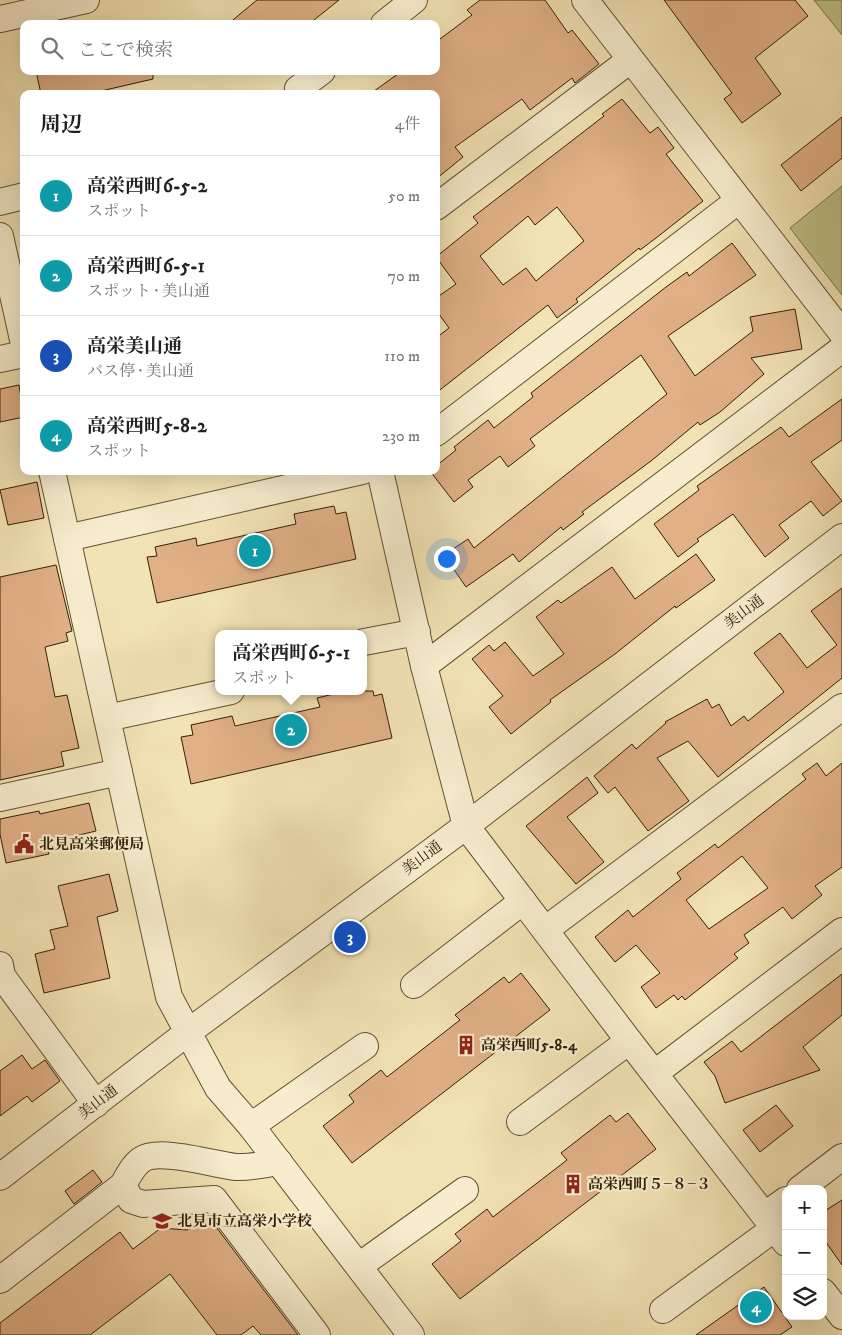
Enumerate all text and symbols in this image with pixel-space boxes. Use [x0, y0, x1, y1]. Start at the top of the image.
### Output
search box [20, 20, 440, 75]
icon: search [38, 34, 66, 62]
text: ここで検索 [78, 39, 173, 62]
text: 周辺 [40, 112, 82, 138]
text: 4件 [395, 114, 420, 134]
text: 高栄西町6-5-2 [87, 175, 207, 198]
text: 1 [53, 186, 59, 206]
text: 50 m [388, 186, 420, 206]
text: スポット [87, 201, 151, 221]
text: 高栄西町6-5-1 [87, 255, 205, 278]
text: 2 [52, 266, 60, 286]
text: 70 m [388, 266, 420, 286]
text: スポット · 美山通 [87, 281, 210, 301]
text: 高栄美山通 [87, 335, 182, 358]
text: 3 [53, 346, 59, 366]
text: 110 m [384, 346, 420, 366]
text: バス停 · 美山通 [87, 361, 194, 381]
text: 高栄西町5-8-2 [87, 415, 207, 438]
text: 4 [51, 426, 61, 446]
text: 230 m [382, 426, 420, 446]
text: スポット [87, 441, 151, 461]
pin: 1 [239, 532, 271, 570]
your location [434, 546, 460, 572]
street label: 美山通 [720, 591, 768, 633]
popup [215, 630, 367, 695]
text: 高栄西町6-5-1 [232, 642, 350, 665]
text: スポット [232, 668, 296, 688]
pin: 2 [275, 711, 307, 749]
public building icon: 北見高栄郵便局 [13, 833, 35, 855]
place label: 北見高栄郵便局 [39, 835, 144, 854]
street label: 美山通 [398, 837, 446, 879]
pin: 3 [334, 918, 366, 956]
building icon: 高栄西町5-8-4 [455, 1034, 477, 1056]
place label: 高栄西町5-8-4 [481, 1036, 578, 1055]
street label: 美山通 [74, 1081, 122, 1123]
building icon: 高栄西町５−８−３ [562, 1173, 584, 1195]
place label: 高栄西町５−８−３ [588, 1175, 711, 1194]
map controls [782, 1185, 827, 1320]
button: + [782, 1185, 827, 1230]
school or university icon: 北見市立高栄小学校 [151, 1210, 173, 1232]
place label: 北見市立高栄小学校 [177, 1212, 312, 1231]
button: − [782, 1230, 827, 1275]
button: layers [782, 1275, 827, 1320]
pin: 4 [740, 1288, 772, 1326]

